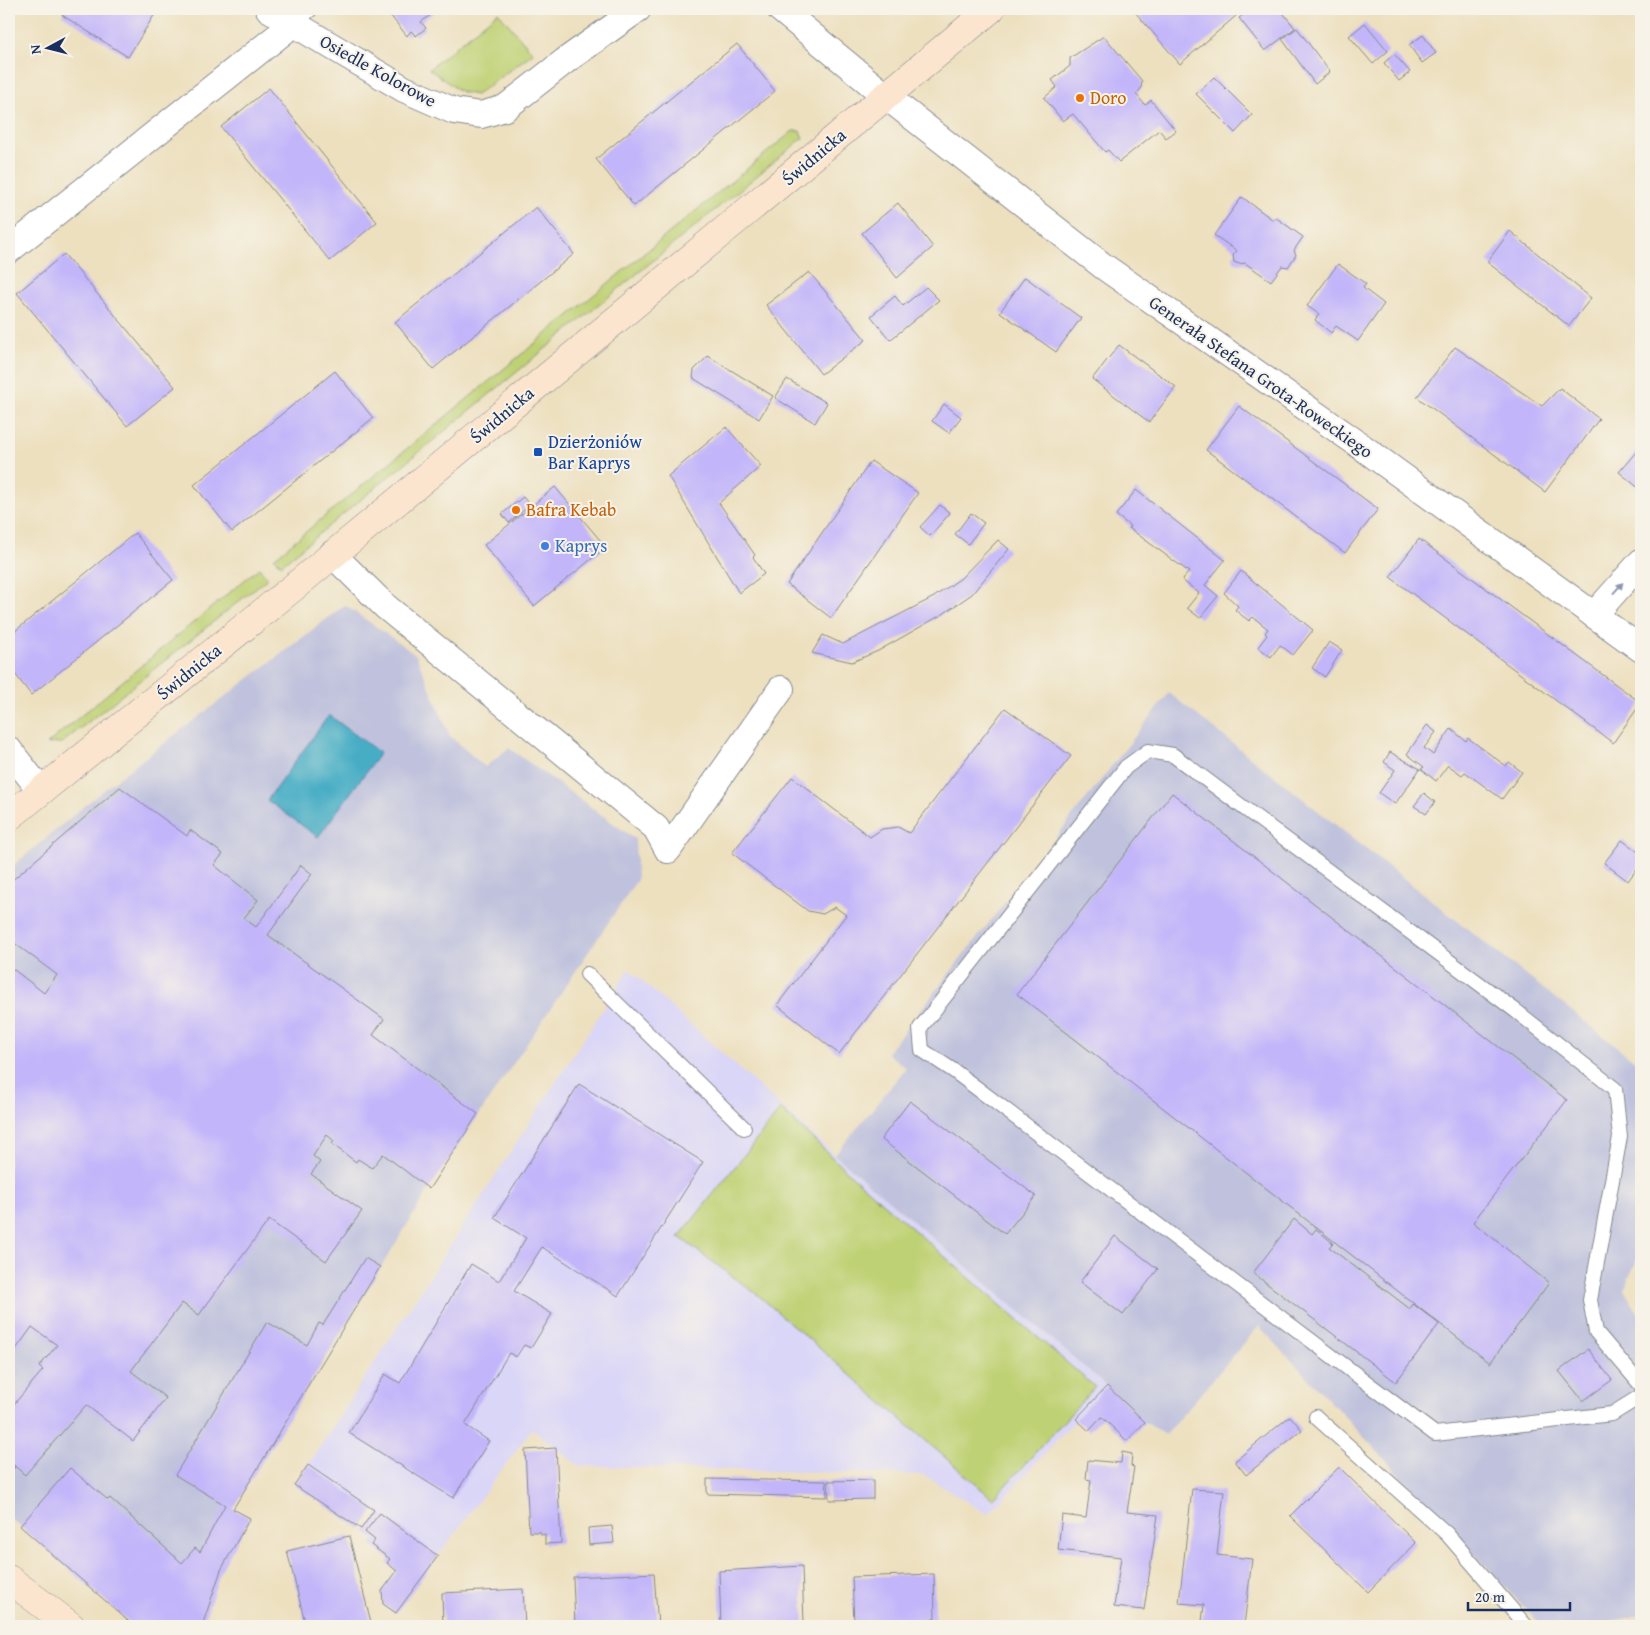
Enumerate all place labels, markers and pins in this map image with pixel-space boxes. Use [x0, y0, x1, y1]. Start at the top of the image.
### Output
place label: Doro [1090, 84, 1126, 111]
marker: Doro [1074, 92, 1086, 104]
place label: Dzierżoniów Bar Kaprys [548, 428, 642, 476]
marker: Dzierżoniów Bar Kaprys [532, 446, 544, 458]
place label: Bafra Kebab [526, 496, 616, 523]
marker: Bafra Kebab [510, 504, 522, 516]
place label: Kaprys [555, 532, 607, 559]
marker: Kaprys [539, 540, 551, 552]

